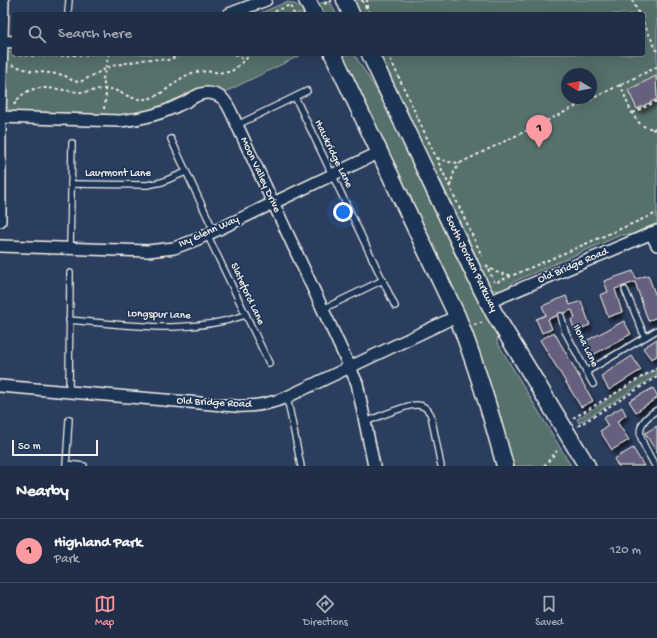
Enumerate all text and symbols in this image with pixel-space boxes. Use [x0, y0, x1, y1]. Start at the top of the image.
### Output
search box [12, 12, 645, 56]
icon: search [26, 23, 48, 45]
text: Search here [58, 25, 132, 43]
north arrow [561, 68, 597, 104]
pin: 1 [526, 115, 552, 148]
street label: Hawkridge Lane [311, 118, 355, 190]
street label: Moon Valley Drive [237, 135, 283, 215]
street label: Laurmont Lane [85, 168, 151, 180]
your location [333, 202, 353, 222]
street label: Ivy Glenn Way [177, 213, 241, 251]
street label: South Jordan Parkway [442, 214, 500, 315]
street label: Old Bridge Road [536, 245, 611, 286]
street label: Slateford Lane [227, 261, 268, 327]
street label: Longspur Lane [127, 308, 191, 322]
street label: Ilona Lane [570, 323, 601, 369]
street label: Old Bridge Road [176, 395, 253, 411]
scale bar [12, 438, 98, 457]
text: 50 m [18, 441, 40, 453]
text: Nearby [16, 482, 69, 502]
text: Highland Park [54, 534, 142, 552]
text: 1 [26, 543, 32, 558]
text: 120 m [610, 543, 641, 558]
text: Park [54, 552, 79, 567]
tab: Map [94, 593, 116, 629]
tab: Directions [303, 593, 348, 629]
tab: Saved [535, 593, 563, 629]

